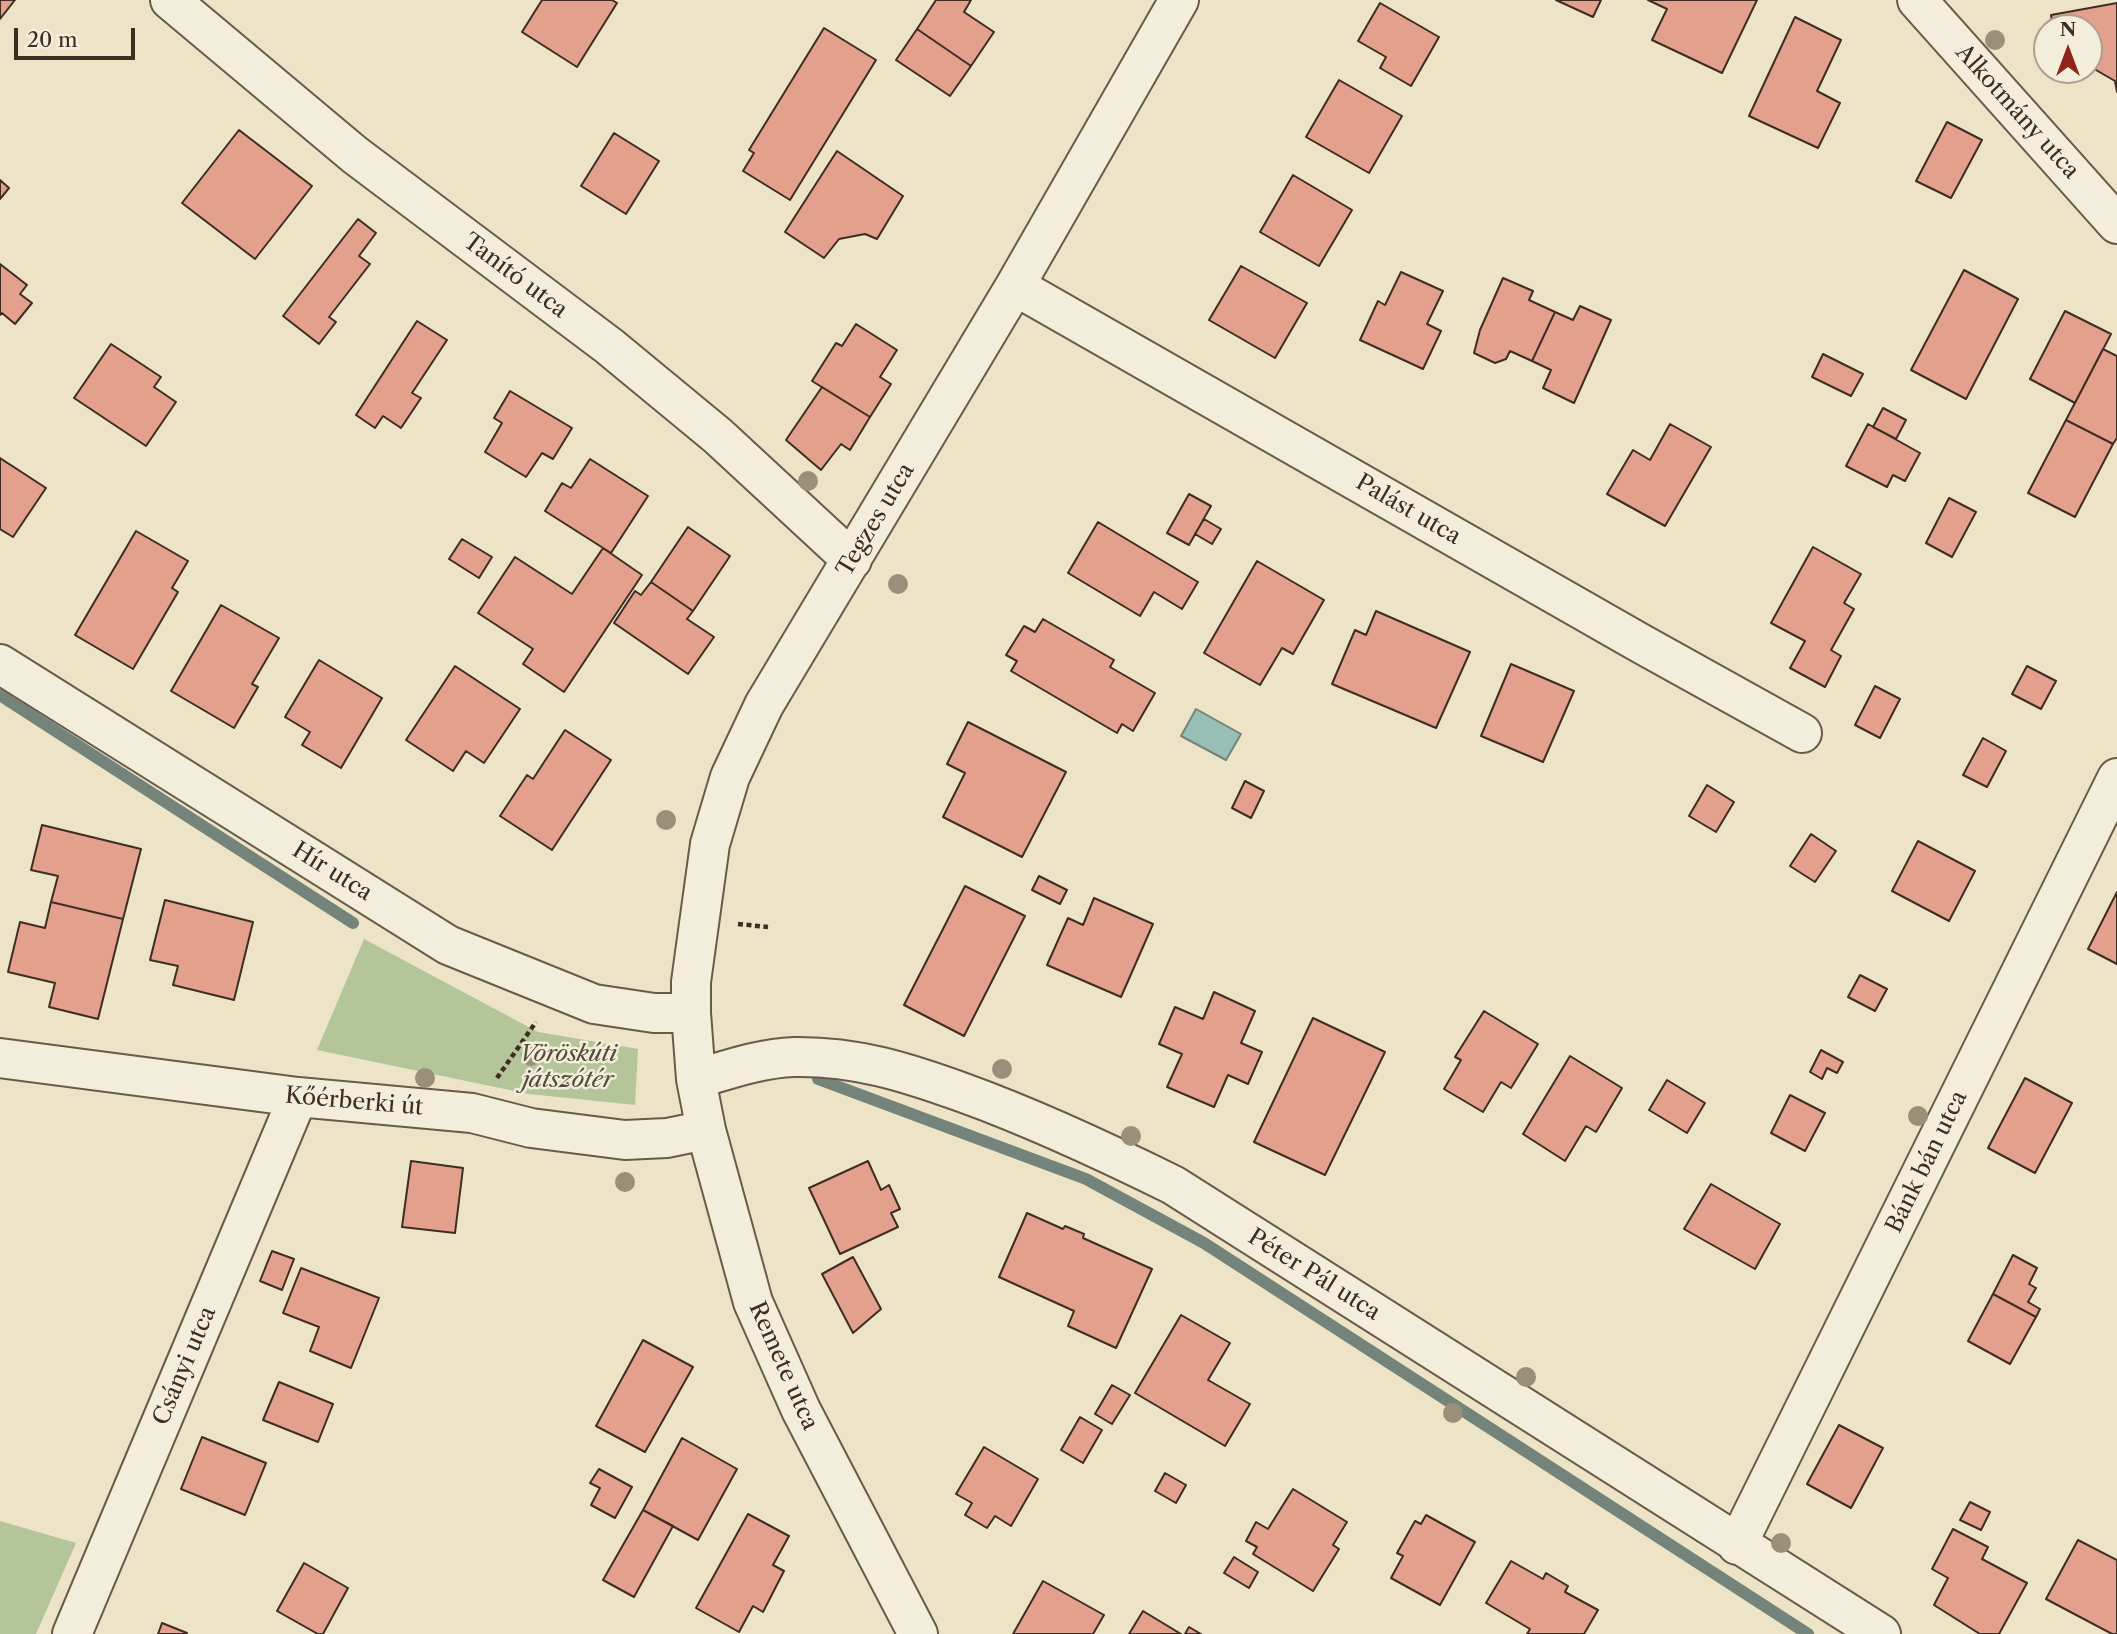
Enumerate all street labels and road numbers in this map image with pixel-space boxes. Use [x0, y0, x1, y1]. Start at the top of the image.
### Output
street label: Alkotmány utca [1949, 39, 2085, 185]
street label: Tanító utca [457, 228, 573, 324]
street label: Tegzes utca [831, 458, 921, 582]
street label: Palást utca [1351, 469, 1465, 551]
street label: Hír utca [287, 837, 377, 907]
street label: Kőérberki út [284, 1082, 424, 1122]
street label: Bánk bán utca [1881, 1086, 1973, 1238]
street label: Péter Pál utca [1243, 1223, 1385, 1327]
street label: Remete utca [742, 1298, 824, 1434]
street label: Csányi utca [148, 1303, 222, 1429]

